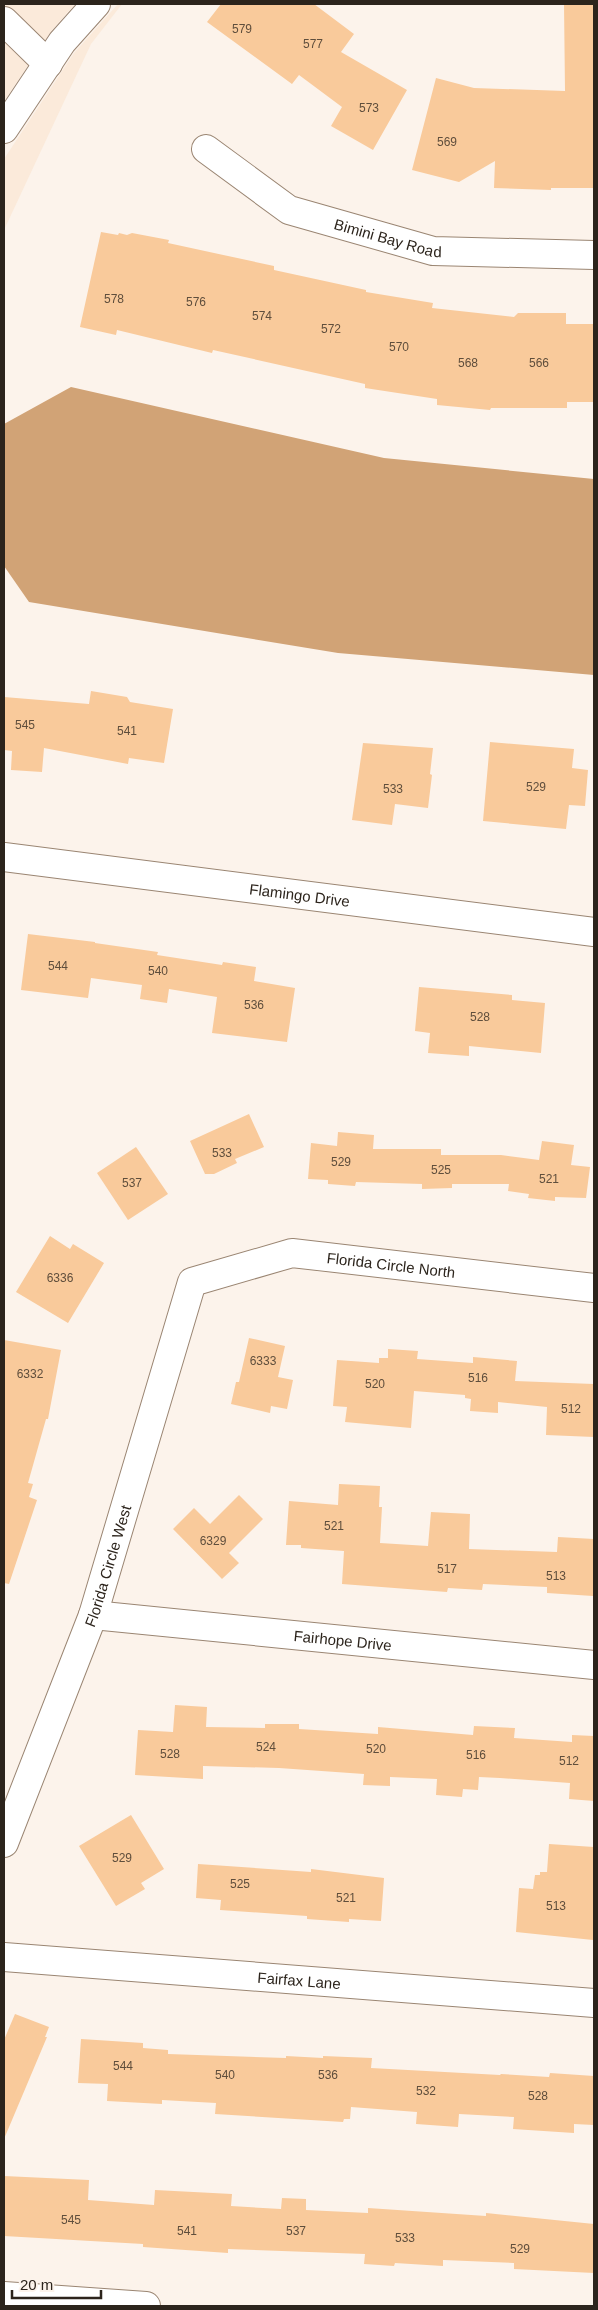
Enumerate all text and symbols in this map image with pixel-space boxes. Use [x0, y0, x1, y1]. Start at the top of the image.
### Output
house number: 579 [232, 22, 252, 36]
house number: 577 [303, 37, 323, 51]
house number: 573 [359, 101, 379, 115]
house number: 569 [437, 135, 457, 149]
street label: Bimini Bay Road [332, 215, 442, 260]
house number: 578 [104, 292, 124, 306]
house number: 576 [186, 295, 206, 309]
house number: 574 [252, 309, 272, 323]
house number: 572 [321, 322, 341, 336]
house number: 570 [389, 340, 409, 354]
house number: 568 [458, 356, 478, 370]
house number: 566 [529, 356, 549, 370]
house number: 545 [15, 718, 35, 732]
house number: 541 [117, 724, 137, 738]
house number: 529 [526, 780, 546, 794]
house number: 533 [383, 782, 403, 796]
street label: Flamingo Drive [248, 880, 351, 909]
house number: 544 [48, 959, 68, 973]
house number: 540 [148, 964, 168, 978]
house number: 536 [244, 998, 264, 1012]
house number: 528 [470, 1010, 490, 1024]
house number: 533 [212, 1146, 232, 1160]
house number: 529 [331, 1155, 351, 1169]
house number: 525 [431, 1163, 451, 1177]
house number: 521 [539, 1172, 559, 1186]
house number: 537 [122, 1176, 142, 1190]
street label: Florida Circle North [326, 1249, 456, 1280]
house number: 6336 [47, 1271, 74, 1285]
house number: 6333 [250, 1354, 277, 1368]
house number: 6332 [17, 1367, 44, 1381]
house number: 516 [468, 1371, 488, 1385]
house number: 520 [365, 1377, 385, 1391]
house number: 512 [561, 1402, 581, 1416]
street label: Florida Circle West [81, 1502, 134, 1629]
house number: 521 [324, 1519, 344, 1533]
house number: 6329 [200, 1534, 227, 1548]
house number: 517 [437, 1562, 457, 1576]
house number: 513 [546, 1569, 566, 1583]
street label: Fairhope Drive [293, 1627, 393, 1653]
house number: 524 [256, 1740, 276, 1754]
house number: 520 [366, 1742, 386, 1756]
house number: 528 [160, 1747, 180, 1761]
house number: 516 [466, 1748, 486, 1762]
house number: 512 [559, 1754, 579, 1768]
house number: 529 [112, 1851, 132, 1865]
house number: 525 [230, 1877, 250, 1891]
house number: 521 [336, 1891, 356, 1905]
house number: 513 [546, 1899, 566, 1913]
street label: Fairfax Lane [257, 1968, 341, 1992]
house number: 544 [113, 2059, 133, 2073]
house number: 540 [215, 2068, 235, 2082]
house number: 536 [318, 2068, 338, 2082]
house number: 532 [416, 2084, 436, 2098]
house number: 528 [528, 2089, 548, 2103]
house number: 545 [61, 2213, 81, 2227]
house number: 541 [177, 2224, 197, 2238]
house number: 537 [286, 2224, 306, 2238]
house number: 533 [395, 2231, 415, 2245]
house number: 529 [510, 2242, 530, 2256]
scale bar [12, 2268, 101, 2300]
text: 20 m [20, 2276, 53, 2293]

